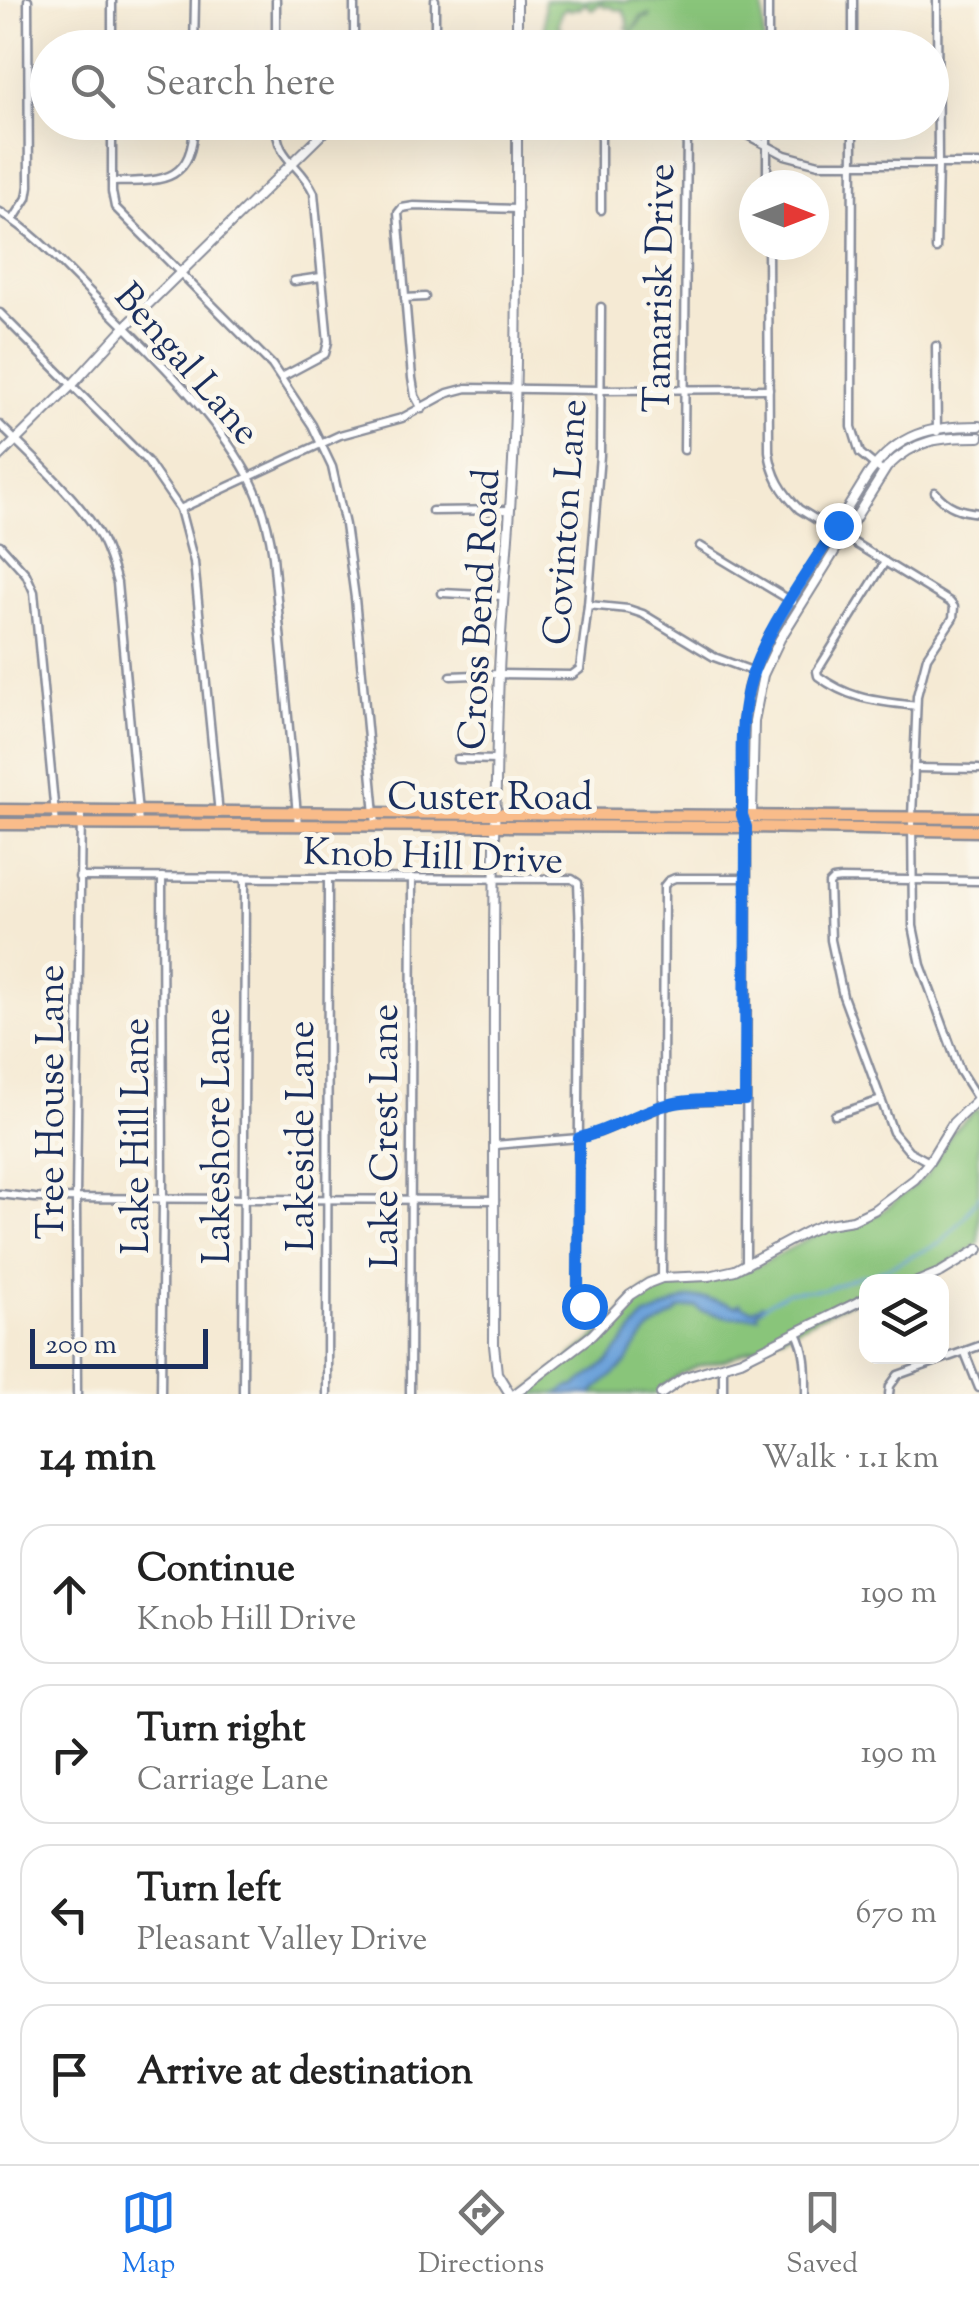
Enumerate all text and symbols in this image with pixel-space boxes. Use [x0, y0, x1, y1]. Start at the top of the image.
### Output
search box [30, 30, 949, 140]
icon: search [65, 58, 120, 113]
text: Search here [145, 58, 336, 112]
street label: Tamarisk Drive [633, 163, 691, 413]
north arrow [739, 170, 829, 260]
street label: Bengal Lane [99, 273, 271, 458]
street label: Covinton Lane [532, 397, 604, 647]
street label: Cross Bend Road [448, 467, 516, 751]
route end [816, 503, 862, 549]
street label: Custer Road [387, 773, 593, 827]
street label: Knob Hill Drive [302, 827, 564, 891]
street label: Tree House Lane [27, 965, 81, 1239]
street label: Lake Crest Lane [361, 1004, 415, 1268]
street label: Lakeshore Lane [193, 1008, 247, 1264]
street label: Lake Hill Lane [112, 1018, 166, 1254]
street label: Lakeside Lane [277, 1021, 331, 1251]
map controls [859, 1274, 949, 1364]
button: layers [859, 1274, 949, 1364]
route start [562, 1284, 608, 1330]
scale bar [30, 1324, 208, 1368]
text: 200 m [45, 1326, 117, 1366]
text: 14 min [40, 1429, 156, 1489]
text: Walk · 1.1 km [762, 1436, 939, 1482]
text: Continue [137, 1544, 295, 1598]
icon: ahead [42, 1567, 97, 1622]
text: 190 m [861, 1571, 937, 1617]
text: Knob Hill Drive [137, 1598, 356, 1644]
text: Turn right [137, 1704, 305, 1758]
icon: right [42, 1727, 97, 1782]
text: 190 m [861, 1731, 937, 1777]
text: Carriage Lane [137, 1758, 329, 1804]
text: Turn left [137, 1864, 281, 1918]
icon: left [42, 1887, 97, 1942]
text: 670 m [855, 1891, 937, 1937]
text: Pleasant Valley Drive [137, 1918, 427, 1964]
icon: arrive [42, 2047, 97, 2102]
text: Arrive at destination [137, 2047, 473, 2101]
tab: Map [121, 2185, 176, 2285]
tab: Directions [418, 2185, 544, 2285]
tab: Saved [786, 2185, 858, 2285]

